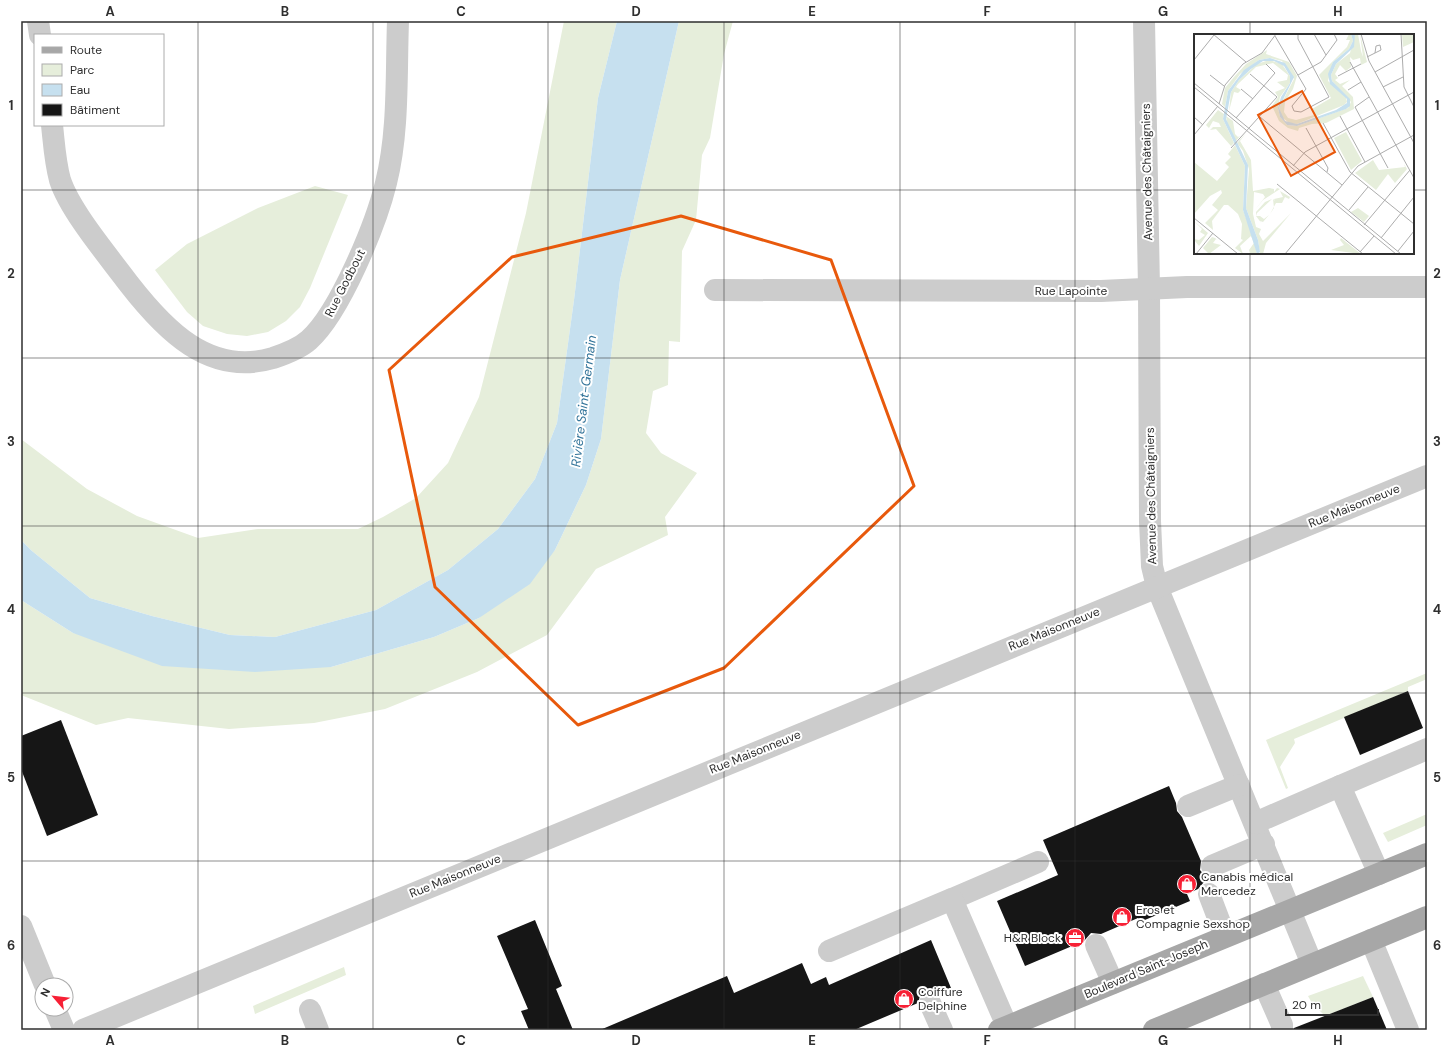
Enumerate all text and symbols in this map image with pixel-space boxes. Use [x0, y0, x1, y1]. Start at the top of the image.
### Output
text: A [105, 3, 115, 20]
text: B [281, 3, 289, 20]
text: C [456, 3, 466, 20]
text: D [631, 3, 641, 20]
text: E [808, 3, 816, 20]
text: F [983, 3, 991, 20]
text: G [1158, 3, 1168, 20]
text: H [1333, 3, 1343, 20]
legend [34, 34, 164, 126]
inset map [1194, 34, 1414, 254]
text: Route [70, 42, 102, 58]
text: Parc [70, 62, 94, 78]
text: Eau [70, 82, 90, 98]
text: 1 [9, 97, 13, 114]
text: 1 [1435, 97, 1439, 114]
text: Bâtiment [70, 102, 121, 118]
street label: Avenue des Châtaigniers [1138, 103, 1156, 241]
street label: Rue Godbout [321, 246, 369, 320]
text: 2 [7, 265, 15, 282]
text: 2 [1433, 265, 1441, 282]
street label: Rue Lapointe [1035, 283, 1107, 299]
water label: Rivière Saint-Germain [567, 334, 600, 468]
street label: Avenue des Châtaigniers [1142, 427, 1160, 565]
text: 3 [7, 433, 15, 450]
text: 3 [1433, 433, 1441, 450]
street label: Rue Maisonneuve [1306, 480, 1402, 532]
text: 4 [7, 601, 15, 618]
text: 4 [1433, 601, 1441, 618]
street label: Rue Maisonneuve [1006, 603, 1102, 655]
street label: Rue Maisonneuve [707, 726, 803, 778]
text: 5 [7, 769, 15, 786]
text: 5 [1433, 769, 1441, 786]
street label: Rue Maisonneuve [407, 850, 503, 902]
place label: Canabis médical Mercedez [1201, 869, 1293, 899]
shop icon: Canabis médical Mercedez [1176, 873, 1198, 895]
place label: Eros et Compagnie Sexshop [1136, 902, 1250, 932]
shop icon: Eros et Compagnie Sexshop [1111, 906, 1133, 928]
office icon: H&R Block [1064, 927, 1086, 949]
place label: H&R Block [1004, 930, 1061, 946]
street label: Boulevard Saint-Joseph [1082, 936, 1210, 1002]
text: 6 [7, 937, 15, 954]
text: 6 [1433, 937, 1441, 954]
north arrow [34, 977, 74, 1017]
place label: Coiffure Delphine [918, 984, 967, 1014]
text: N [37, 985, 53, 999]
shop icon: Coiffure Delphine [893, 988, 915, 1010]
scale bar [1286, 991, 1378, 1017]
text: 20 m [1292, 997, 1321, 1013]
text: A [105, 1032, 115, 1049]
text: B [281, 1032, 289, 1049]
text: C [456, 1032, 466, 1049]
text: D [631, 1032, 641, 1049]
text: E [808, 1032, 816, 1049]
text: F [983, 1032, 991, 1049]
text: G [1158, 1032, 1168, 1049]
text: H [1333, 1032, 1343, 1049]

